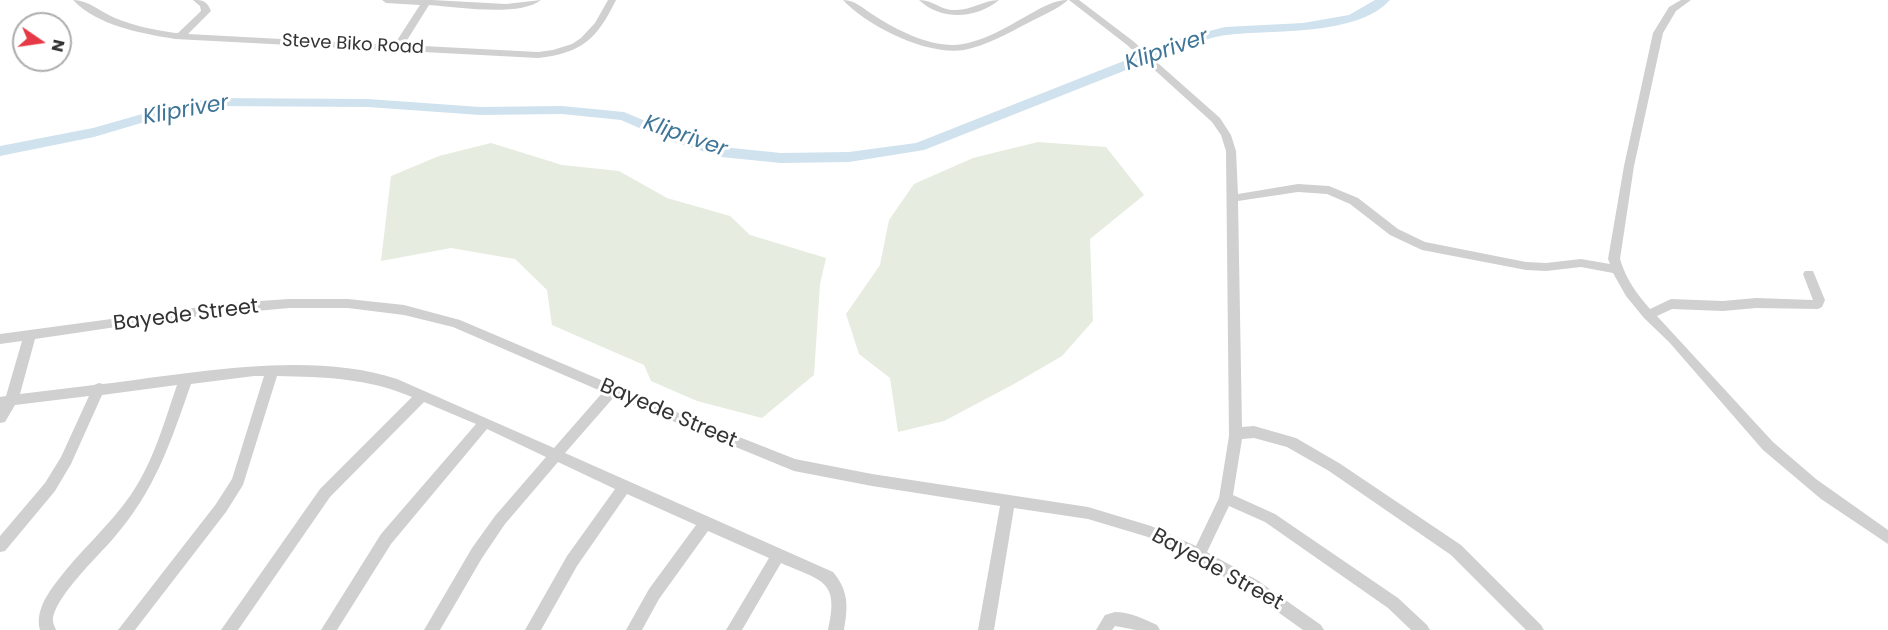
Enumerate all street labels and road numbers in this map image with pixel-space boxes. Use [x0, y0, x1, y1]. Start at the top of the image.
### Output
street label: Steve Biko Road [281, 30, 425, 60]
street label: Bayede Street [112, 295, 260, 337]
street label: Bayede Street [596, 374, 740, 454]
street label: Bayede Street [1147, 524, 1287, 616]

